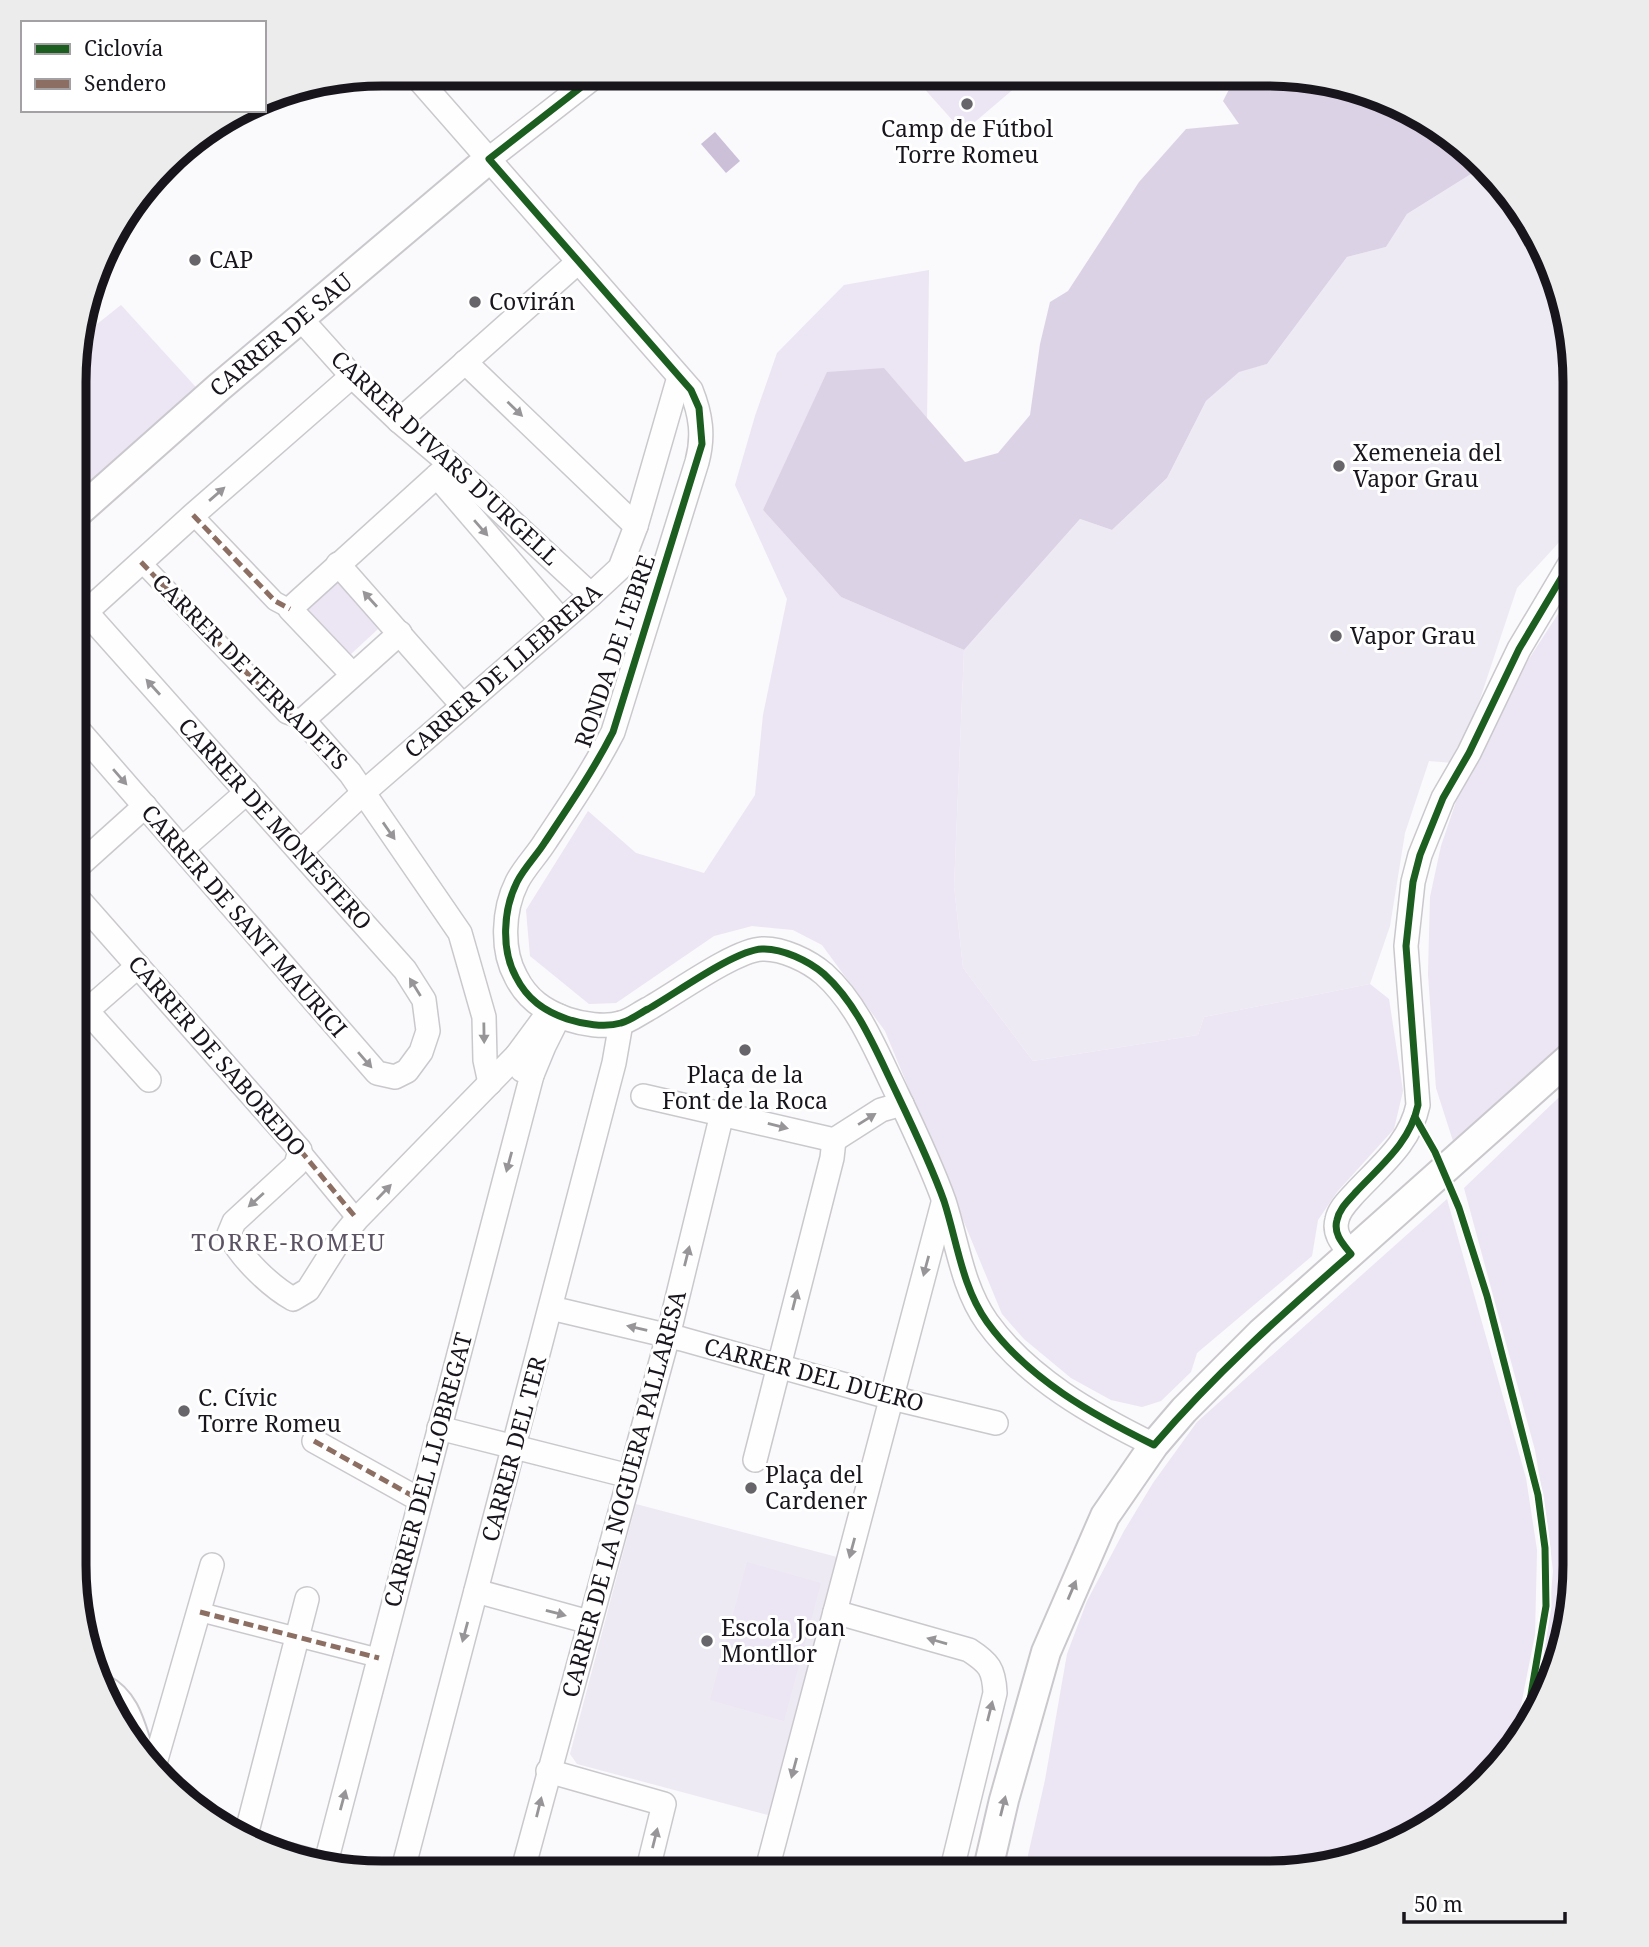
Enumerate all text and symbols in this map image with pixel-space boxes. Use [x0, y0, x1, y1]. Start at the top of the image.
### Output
legend [21, 21, 266, 112]
text: Ciclovía [84, 34, 163, 62]
text: Sendero [84, 69, 166, 97]
marker: Camp de Fútbol Torre Romeu [959, 96, 975, 112]
place label: Camp de Fútbol Torre Romeu [881, 112, 1053, 170]
place label: CAP [209, 243, 253, 275]
marker: CAP [187, 252, 203, 268]
street label: CARRER DE SAU [202, 265, 359, 403]
place label: Covirán [489, 285, 575, 317]
marker: Covirán [467, 294, 483, 310]
street label: CARRER D'IVARS D'URGELL [324, 343, 567, 572]
one-way arrow [506, 401, 523, 418]
place label: Xemeneia del Vapor Grau [1353, 436, 1502, 494]
marker: Xemeneia del Vapor Grau [1331, 458, 1347, 474]
one-way arrow [208, 486, 226, 502]
one-way arrow [473, 519, 488, 536]
street label: RONDA DE L'EBRE [566, 550, 662, 751]
street label: CARRER DE TERRADETS [146, 566, 356, 776]
street label: CARRER DE LLEBRERA [397, 575, 608, 765]
one-way arrow [362, 591, 378, 608]
place label: Vapor Grau [1350, 619, 1476, 651]
marker: Vapor Grau [1328, 628, 1344, 644]
one-way arrow [145, 678, 161, 696]
street label: CARRER DE MONESTERO [172, 710, 380, 936]
one-way arrow [112, 769, 127, 786]
street label: CARRER DE SANT MAURICI [135, 797, 355, 1044]
one-way arrow [382, 822, 396, 840]
street label: CARRER DE SABOREDO [122, 948, 314, 1163]
one-way arrow [409, 978, 422, 997]
one-way arrow [478, 1022, 490, 1044]
marker: Plaça de la Font de la Roca [737, 1042, 753, 1058]
one-way arrow [357, 1051, 373, 1069]
place label: Plaça de la Font de la Roca [662, 1058, 828, 1116]
one-way arrow [857, 1113, 877, 1126]
one-way arrow [767, 1121, 789, 1132]
one-way arrow [504, 1152, 514, 1173]
one-way arrow [375, 1183, 392, 1200]
one-way arrow [248, 1192, 265, 1207]
district label: TORRE-ROMEU [191, 1225, 387, 1258]
one-way arrow [682, 1245, 693, 1267]
one-way arrow [920, 1255, 931, 1277]
street label: CARRER DE LA NOGUERA PALLARESA [553, 1286, 693, 1701]
one-way arrow [790, 1289, 801, 1311]
one-way arrow [626, 1323, 648, 1334]
street label: CARRER DEL LLOBREGAT [375, 1329, 479, 1610]
street label: CARRER DEL DUERO [701, 1329, 928, 1419]
street label: CARRER DEL TER [473, 1352, 553, 1545]
place label: C. Cívic Torre Romeu [198, 1381, 342, 1439]
marker: C. Cívic Torre Romeu [176, 1403, 192, 1419]
place label: Plaça del Cardener [765, 1458, 867, 1516]
marker: Plaça del Cardener [743, 1480, 759, 1496]
one-way arrow [846, 1537, 857, 1559]
one-way arrow [1067, 1580, 1078, 1601]
one-way arrow [546, 1608, 568, 1619]
place label: Escola Joan Montllor [721, 1611, 846, 1669]
one-way arrow [459, 1622, 470, 1644]
marker: Escola Joan Montllor [699, 1633, 715, 1649]
one-way arrow [927, 1636, 948, 1646]
one-way arrow [985, 1700, 996, 1722]
one-way arrow [788, 1757, 799, 1779]
one-way arrow [338, 1789, 348, 1810]
one-way arrow [998, 1795, 1009, 1817]
one-way arrow [534, 1796, 545, 1818]
one-way arrow [650, 1827, 661, 1849]
scale bar [1404, 1881, 1565, 1925]
text: 50 m [1414, 1890, 1463, 1918]

